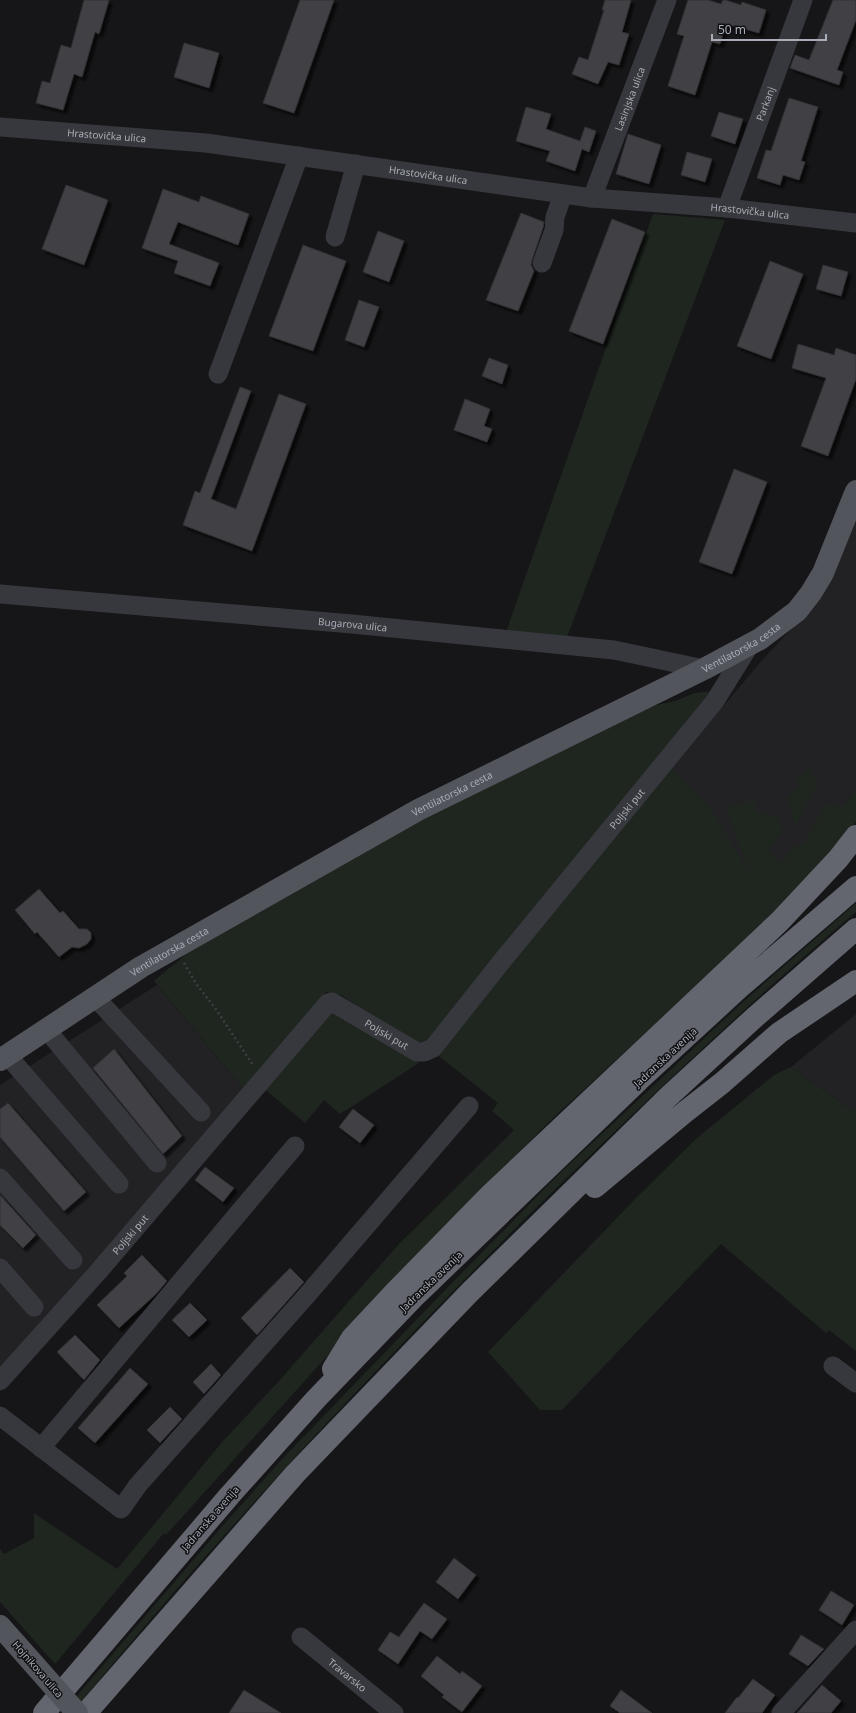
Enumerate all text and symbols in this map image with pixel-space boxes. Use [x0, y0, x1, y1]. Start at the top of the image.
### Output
scale bar [712, 16, 826, 42]
text: 50 m [718, 21, 746, 38]
street label: Lasinjska ulica [611, 65, 648, 133]
street label: Parkanj [752, 85, 778, 123]
street label: Hrastovička ulica [67, 125, 147, 145]
street label: Hrastovička ulica [388, 162, 468, 187]
street label: Hrastovička ulica [710, 200, 790, 222]
street label: Bugarova ulica [318, 614, 388, 634]
street label: Ventilatorska cesta [699, 619, 783, 676]
street label: Ventilatorska cesta [409, 767, 495, 819]
street label: Poljski put [606, 785, 648, 832]
street label: Ventilatorska cesta [127, 923, 211, 980]
street label: Poljski put [362, 1016, 411, 1053]
street label: Jadranska avenija [630, 1024, 700, 1091]
street label: Poljski put [109, 1211, 151, 1257]
street label: Jadranska avenija [396, 1248, 465, 1315]
street label: Jadranska avenija [177, 1483, 242, 1554]
street label: Hojnikova ulica [9, 1638, 67, 1700]
street label: Travarsko [325, 1655, 370, 1695]

